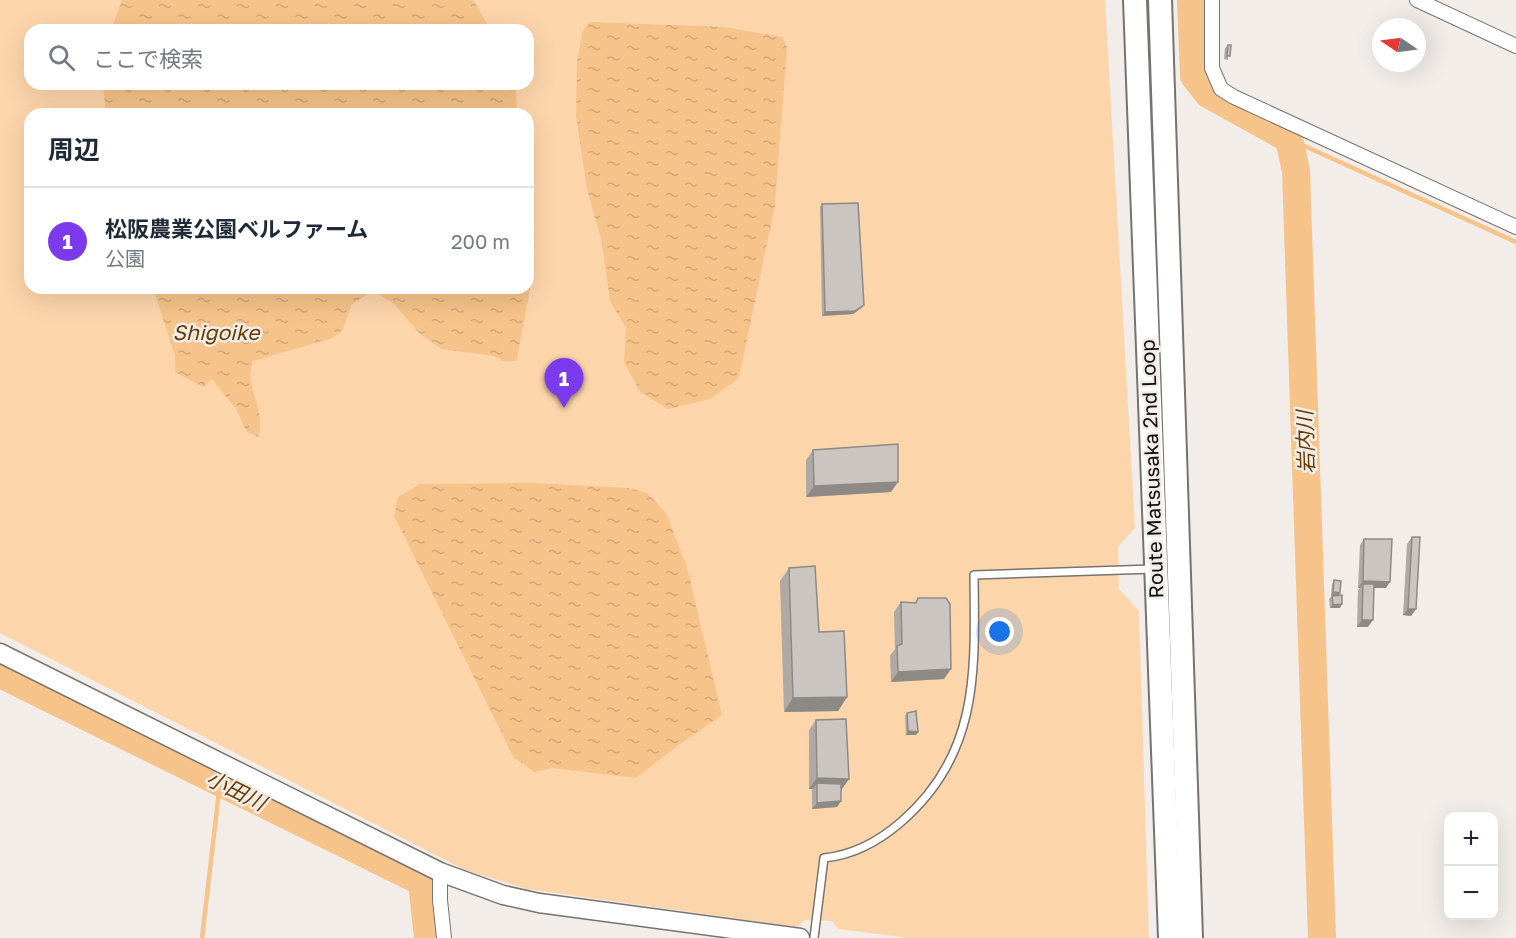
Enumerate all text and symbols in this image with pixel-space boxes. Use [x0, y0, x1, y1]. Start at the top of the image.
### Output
north arrow [1372, 18, 1426, 72]
search box [24, 24, 534, 90]
icon: search [45, 41, 78, 74]
text: ここで検索 [93, 45, 203, 72]
text: 周辺 [48, 134, 100, 165]
text: 松阪農業公園ベルファーム [105, 215, 368, 242]
text: 1 [62, 229, 73, 253]
text: 200 m [451, 229, 510, 253]
text: 公園 [105, 246, 145, 270]
water label: Shigoike [173, 319, 261, 345]
street label: Route Matsusaka 2nd Loop [1134, 339, 1168, 599]
pin: 1 [544, 358, 584, 408]
water label: 岩内川 [1291, 408, 1319, 474]
your location [985, 617, 1014, 646]
water label: 小田川 [202, 765, 272, 816]
map controls [1444, 812, 1498, 920]
button: + [1444, 812, 1498, 866]
button: − [1444, 866, 1498, 920]

